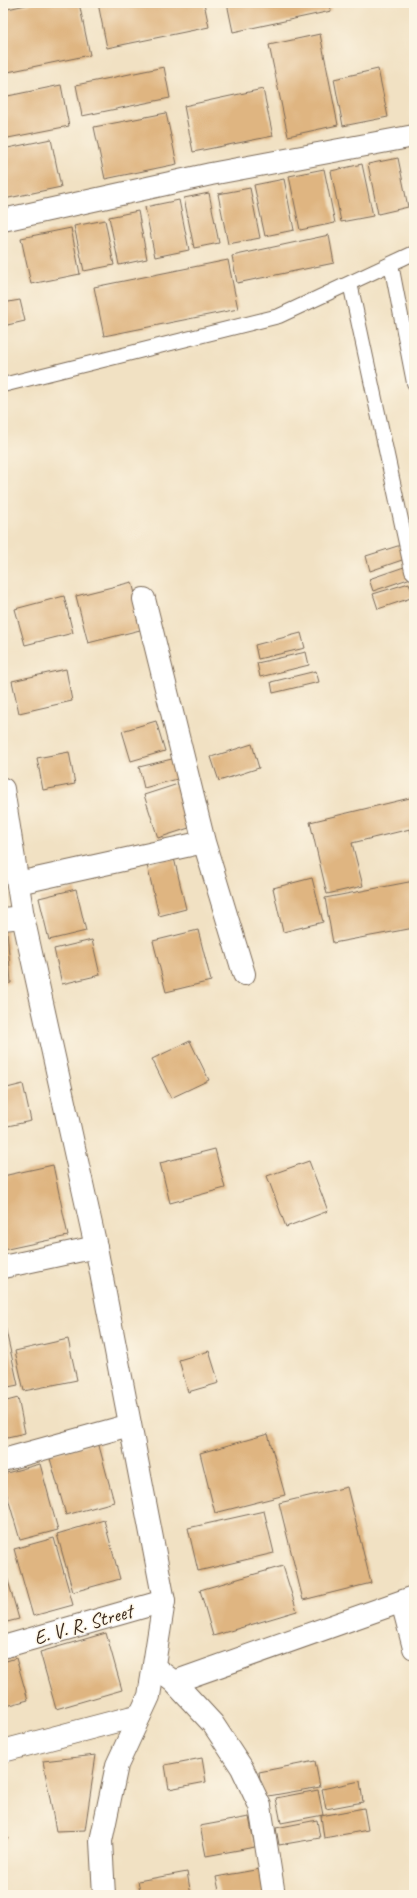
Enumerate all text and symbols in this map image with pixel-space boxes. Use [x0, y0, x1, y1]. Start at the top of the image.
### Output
street label: E. V. R. Street [31, 1598, 138, 1650]

